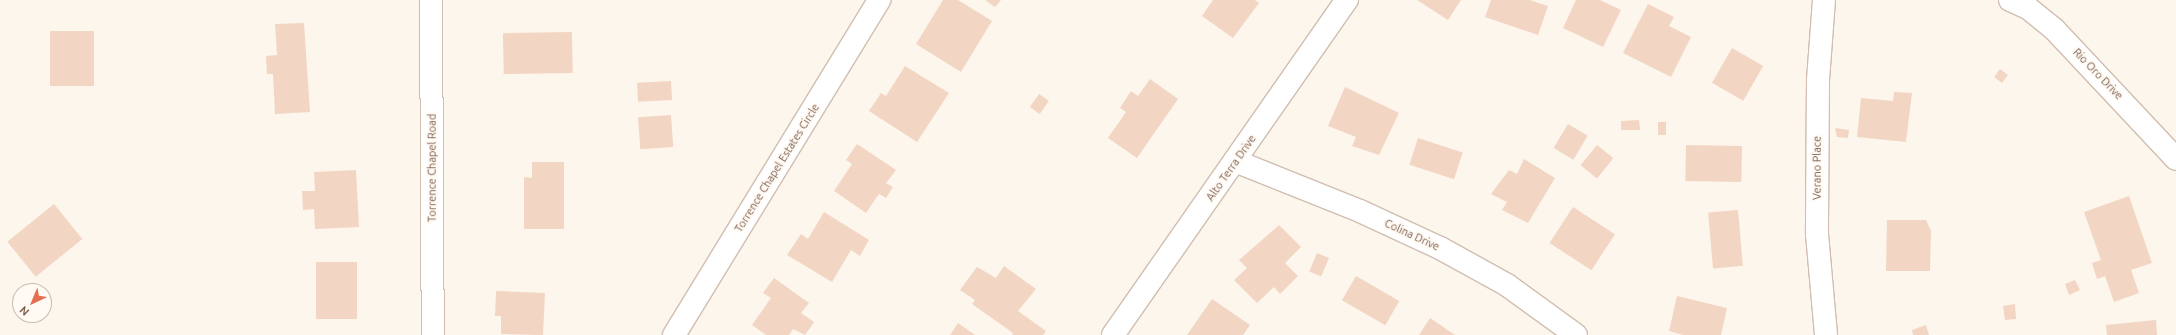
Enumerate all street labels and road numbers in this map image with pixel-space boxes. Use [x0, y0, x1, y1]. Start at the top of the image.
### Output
street label: Rio Oro Drive [2070, 46, 2126, 102]
street label: Torrence Chapel Estates Circle [732, 101, 822, 235]
street label: Torrence Chapel Road [425, 114, 439, 222]
street label: Alto Terra Drive [1203, 132, 1259, 204]
street label: Verano Place [1810, 136, 1824, 200]
street label: Colina Drive [1382, 217, 1442, 253]

